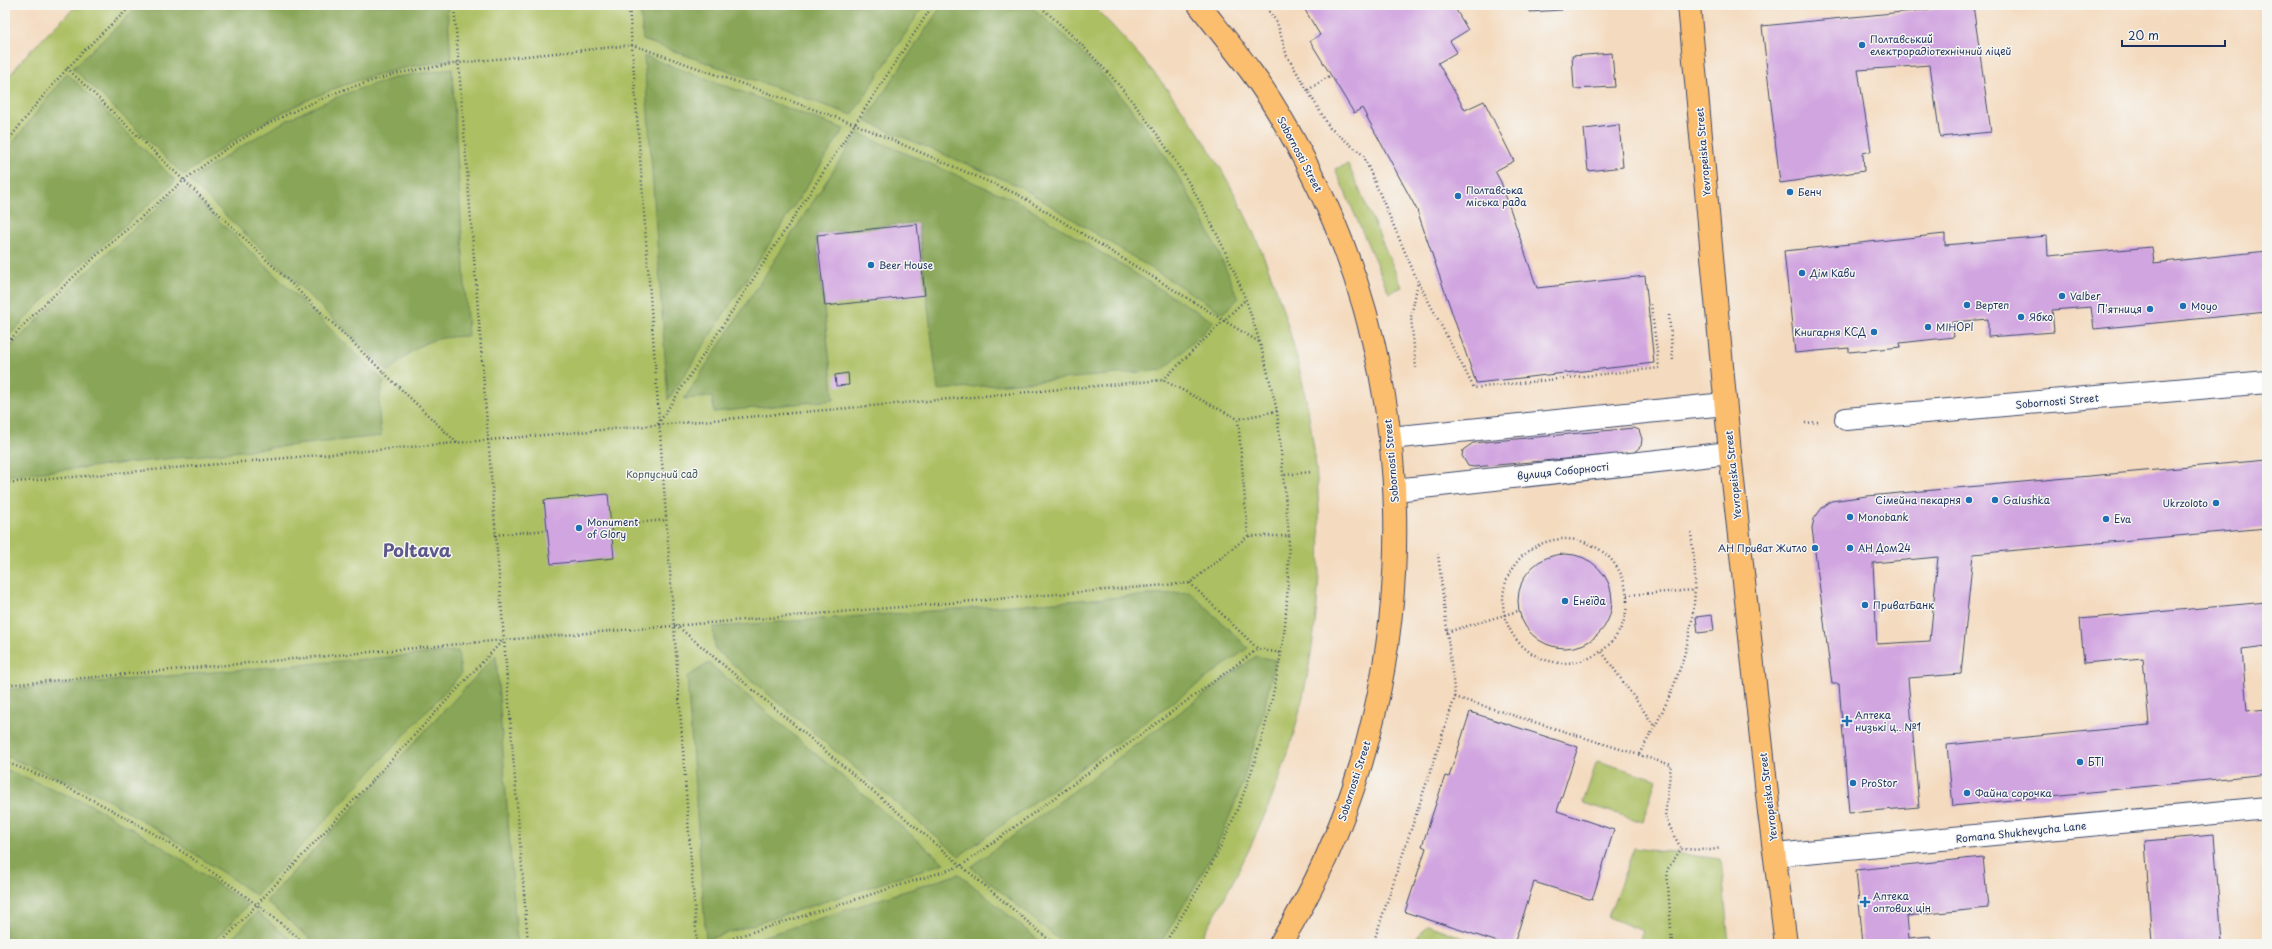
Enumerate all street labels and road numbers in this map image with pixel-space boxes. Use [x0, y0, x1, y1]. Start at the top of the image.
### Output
street label: Yevropeiska Street [1691, 107, 1714, 197]
street label: Sobornosti Street [1274, 113, 1327, 194]
street label: Sobornosti Street [2015, 389, 2099, 412]
street label: Sobornosti Street [1379, 419, 1402, 503]
street label: Yevropeiska Street [1720, 430, 1745, 520]
street label: вулиця Соборності [1516, 458, 1610, 483]
street label: Sobornosti Street [1333, 739, 1374, 823]
street label: Yevropeiska Street [1755, 752, 1780, 842]
street label: Romana Shukhevycha Lane [1955, 817, 2087, 846]

